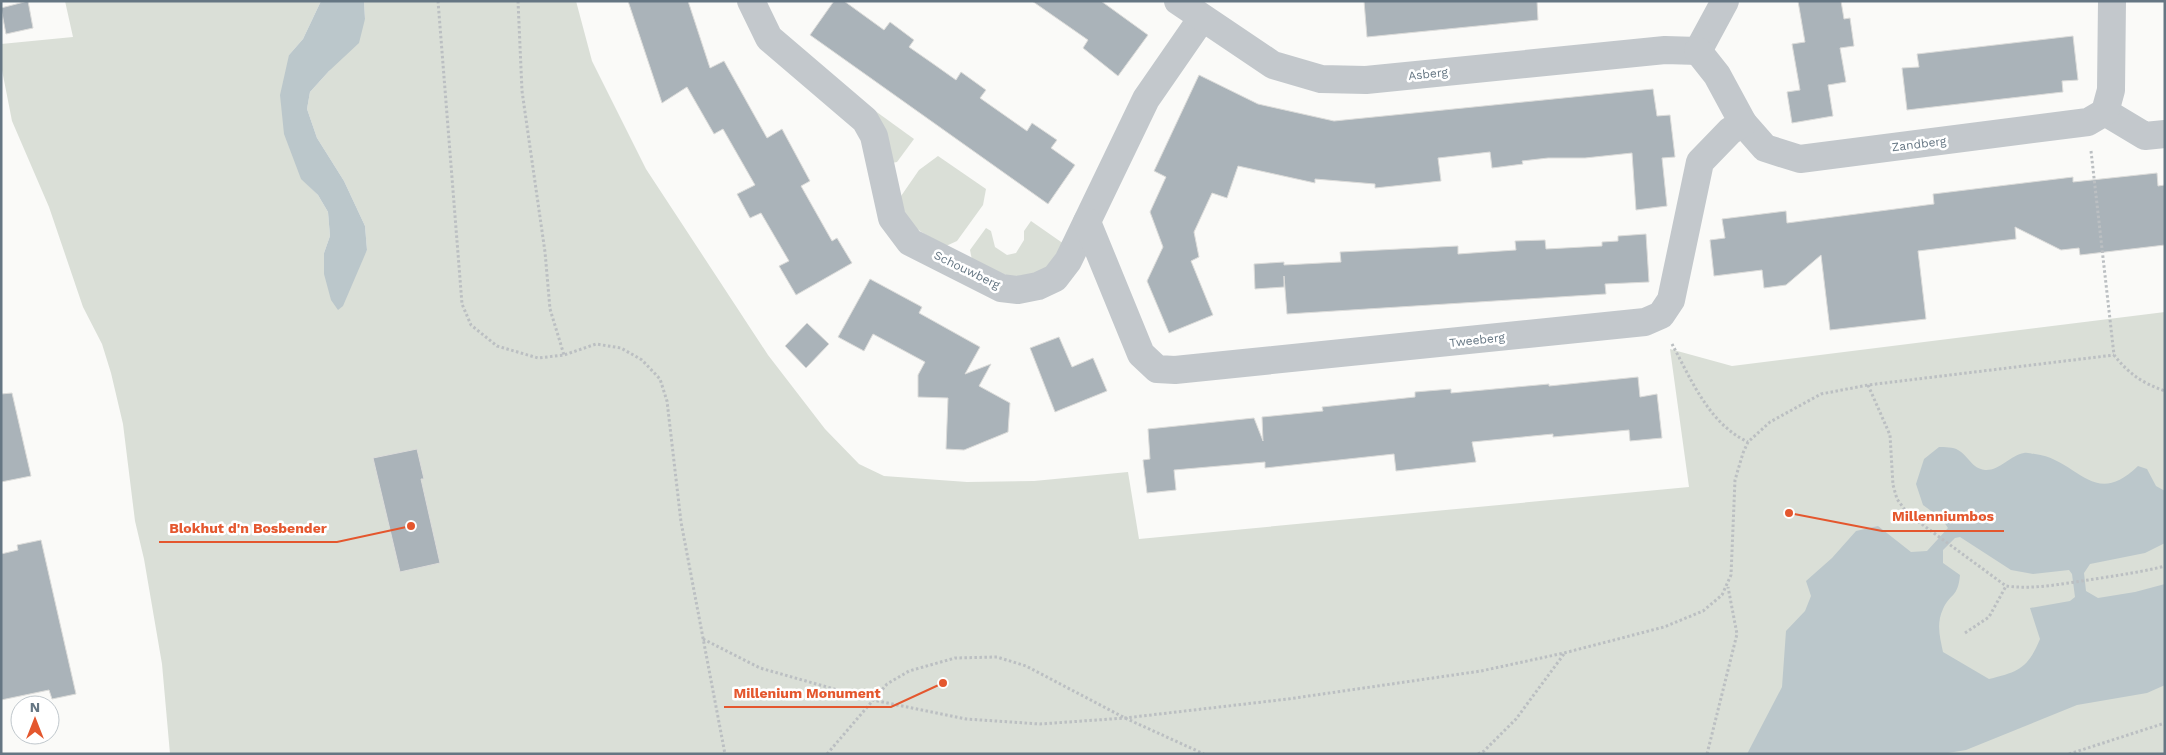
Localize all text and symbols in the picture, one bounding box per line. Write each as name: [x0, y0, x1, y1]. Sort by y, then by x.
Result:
street label: Asberg: [1408, 65, 1449, 83]
street label: Zandberg: [1891, 134, 1948, 154]
street label: Schouwberg: [932, 248, 1003, 292]
street label: Tweeberg: [1449, 330, 1506, 350]
callout: Millenniumbos: [1882, 502, 2004, 531]
text: Millenniumbos: [1892, 508, 1995, 524]
callout: Blokhut d'n Bosbender: [159, 513, 337, 542]
text: Blokhut d'n Bosbender: [169, 520, 327, 536]
callout: Millenium Monument: [724, 678, 891, 707]
text: Millenium Monument: [733, 685, 881, 701]
north arrow: [10, 695, 60, 745]
text: N: [30, 699, 40, 715]

